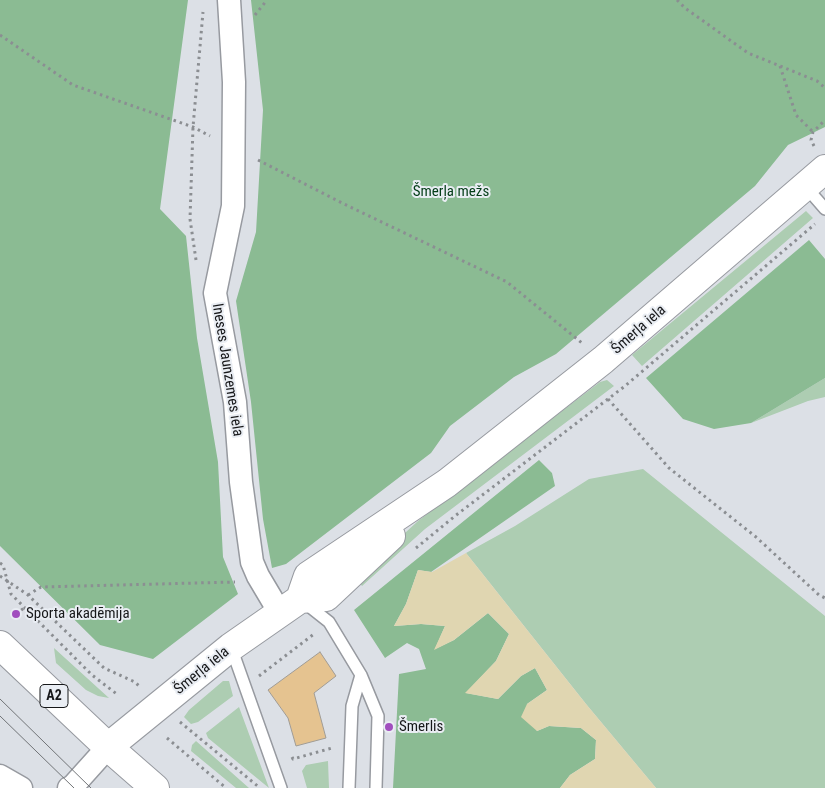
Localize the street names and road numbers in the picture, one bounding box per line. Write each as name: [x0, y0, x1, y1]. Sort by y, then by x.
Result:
street label: Ineses Jaunzemes iela: [208, 302, 246, 438]
street label: Šmerļa iela: [608, 302, 670, 358]
street label: Šmerļa iela: [171, 643, 233, 699]
road number: A2: [40, 684, 68, 708]

